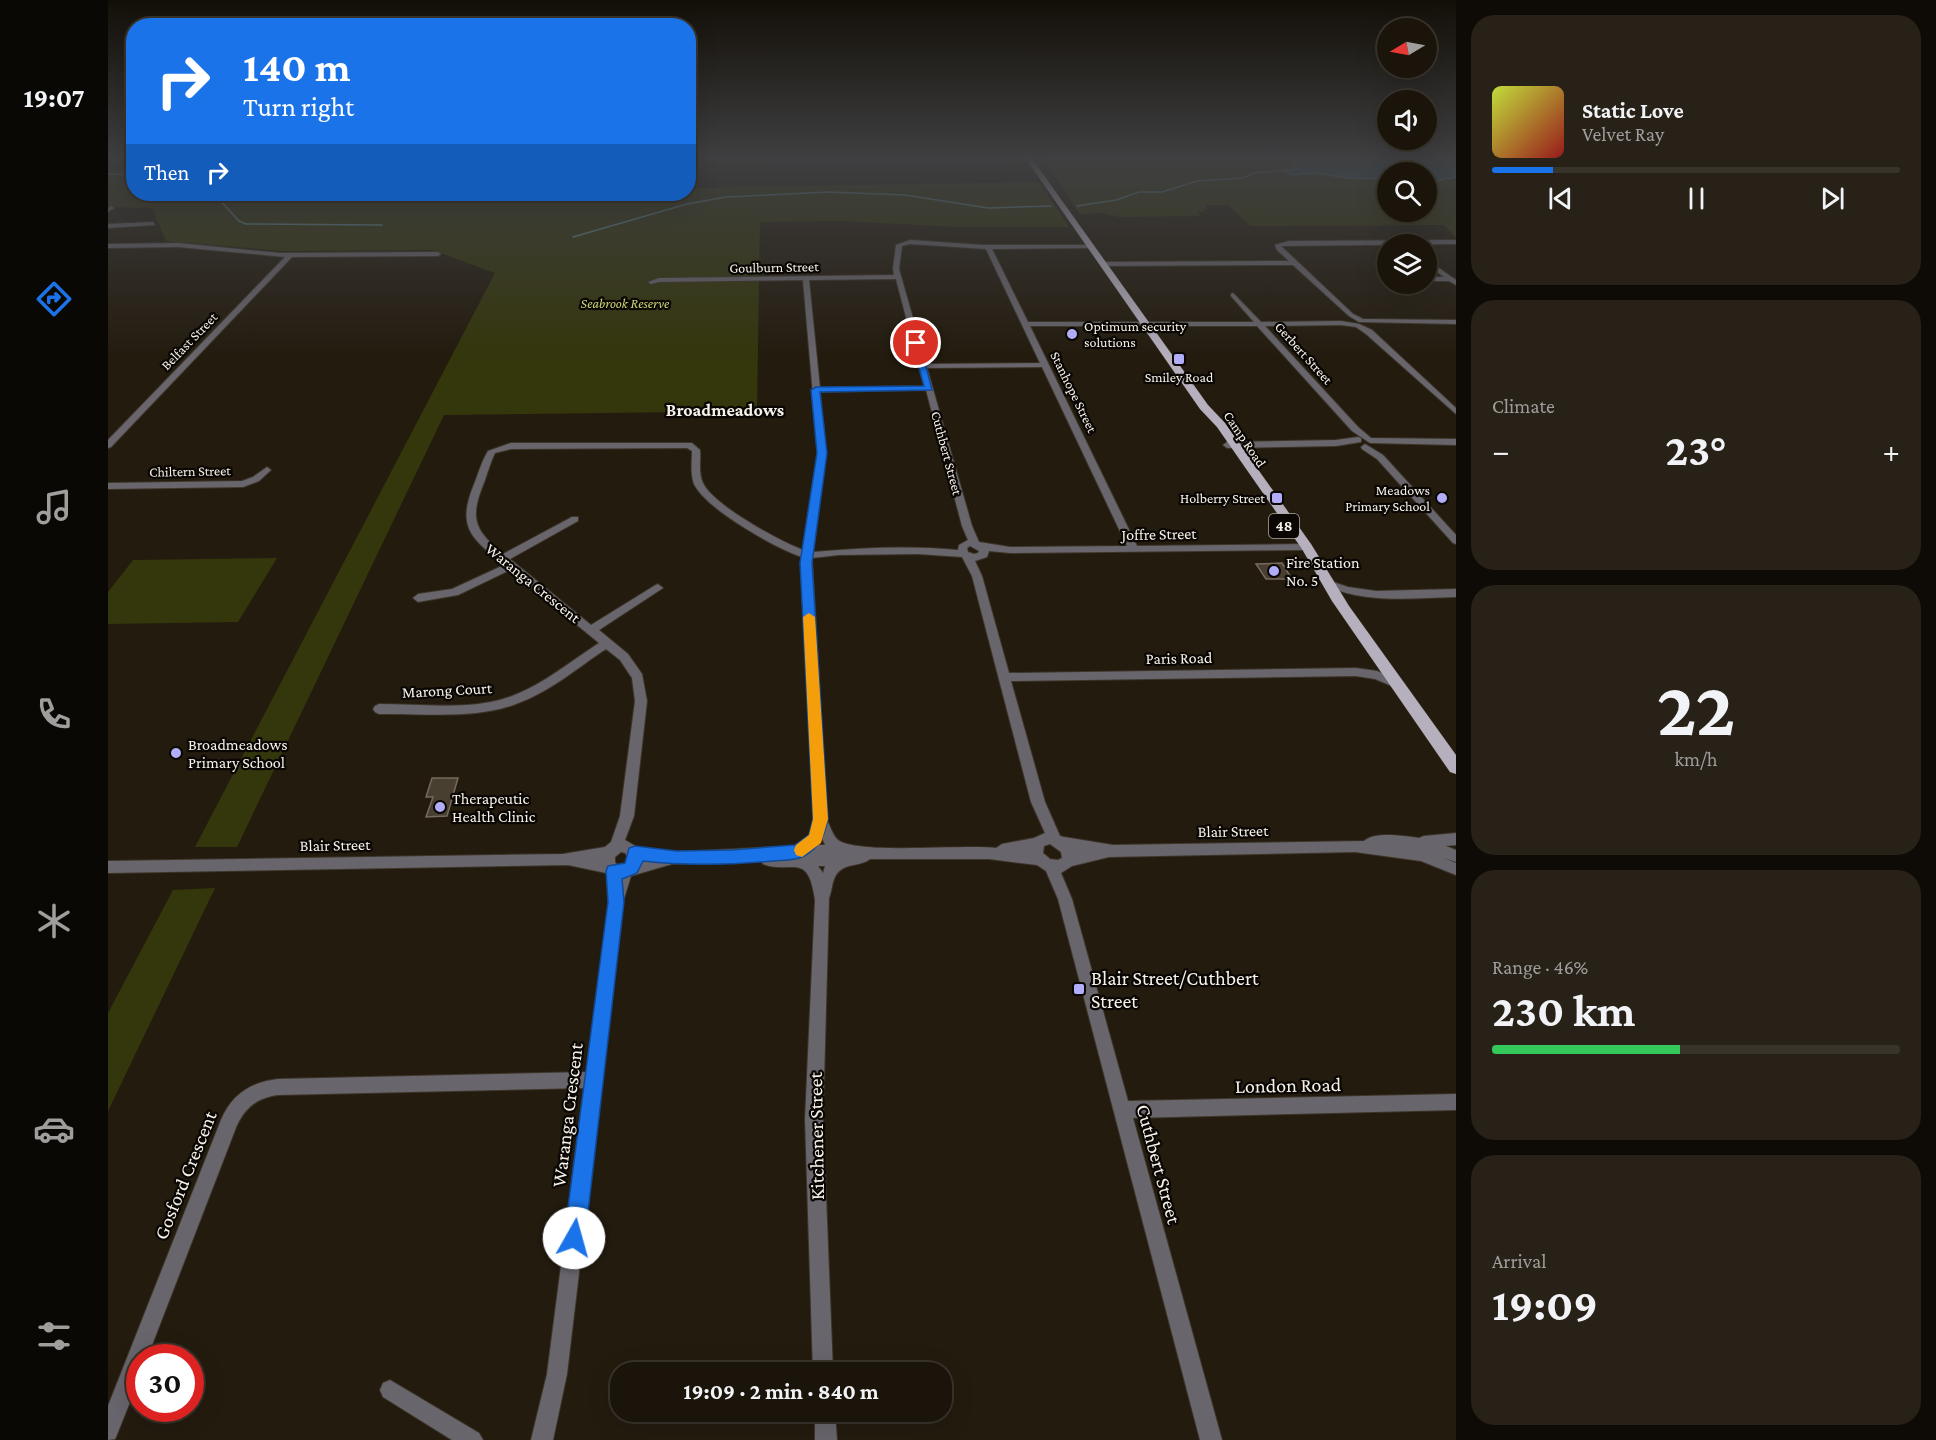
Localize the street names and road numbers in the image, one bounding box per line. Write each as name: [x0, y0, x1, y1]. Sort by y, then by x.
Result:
street label: Goulburn Street: [729, 258, 819, 276]
street label: Belfast Street: [158, 309, 221, 373]
street label: Gerbert Street: [1272, 319, 1336, 388]
street label: Stanhope Street: [1047, 349, 1101, 436]
street label: Camp Road: [1220, 408, 1270, 471]
street label: Cuthbert Street: [928, 409, 966, 497]
street label: Chiltern Street: [149, 462, 231, 480]
road number: 48: [1269, 514, 1299, 538]
street label: Joffre Street: [1119, 525, 1197, 544]
street label: Waranga Crescent: [482, 540, 584, 627]
street label: Paris Road: [1145, 649, 1213, 667]
street label: Marong Court: [402, 679, 493, 702]
street label: Blair Street: [1197, 822, 1269, 840]
street label: Blair Street: [299, 836, 371, 854]
street label: Waranga Crescent: [547, 1041, 588, 1189]
street label: Kitchener Street: [804, 1071, 828, 1200]
street label: London Road: [1235, 1073, 1342, 1097]
street label: Cuthbert Street: [1132, 1102, 1186, 1227]
street label: Gosford Crescent: [149, 1107, 221, 1242]

